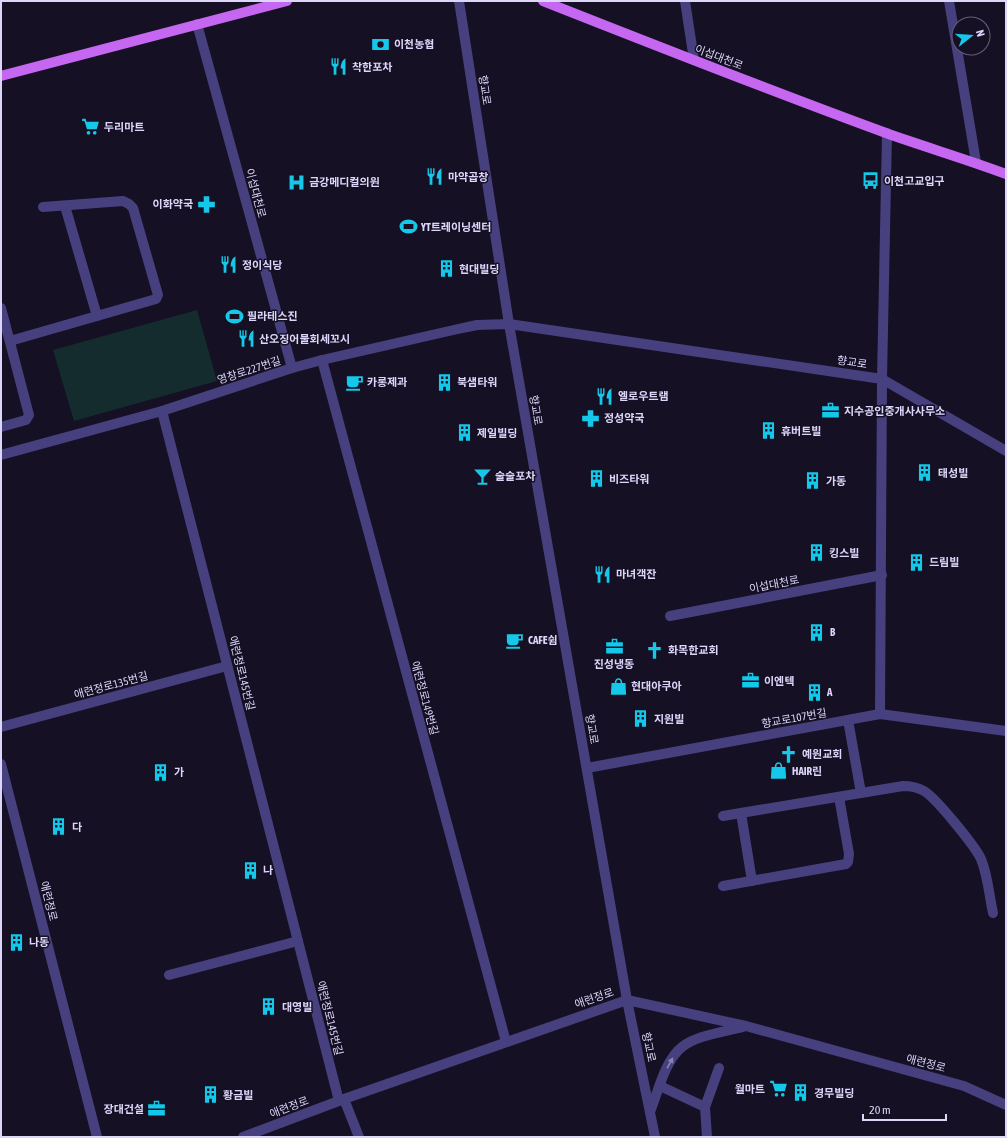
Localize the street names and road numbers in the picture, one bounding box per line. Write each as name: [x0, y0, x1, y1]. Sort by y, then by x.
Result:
street label: 이섭대천로: [693, 42, 745, 72]
street label: 향교로: [477, 74, 493, 106]
street label: 이섭대천로: [244, 167, 268, 219]
street label: 영창로227번길: [216, 354, 282, 386]
street label: 향교로: [836, 354, 868, 370]
street label: 향교로: [527, 394, 545, 426]
street label: 이섭대천로: [748, 573, 800, 595]
street label: 애련정로145번길: [227, 635, 257, 711]
street label: 애련정로149번길: [409, 660, 441, 736]
street label: 애련정로135번길: [73, 669, 149, 701]
street label: 향교로107번길: [760, 706, 828, 730]
street label: 향교로: [583, 713, 601, 745]
street label: 애련정로: [38, 880, 60, 922]
street label: 애련정로145번길: [315, 980, 345, 1056]
street label: 애련정로: [573, 986, 615, 1010]
street label: 향교로: [640, 1031, 658, 1063]
street label: 애련정로: [905, 1052, 947, 1074]
street label: 애련정로: [268, 1094, 310, 1120]

